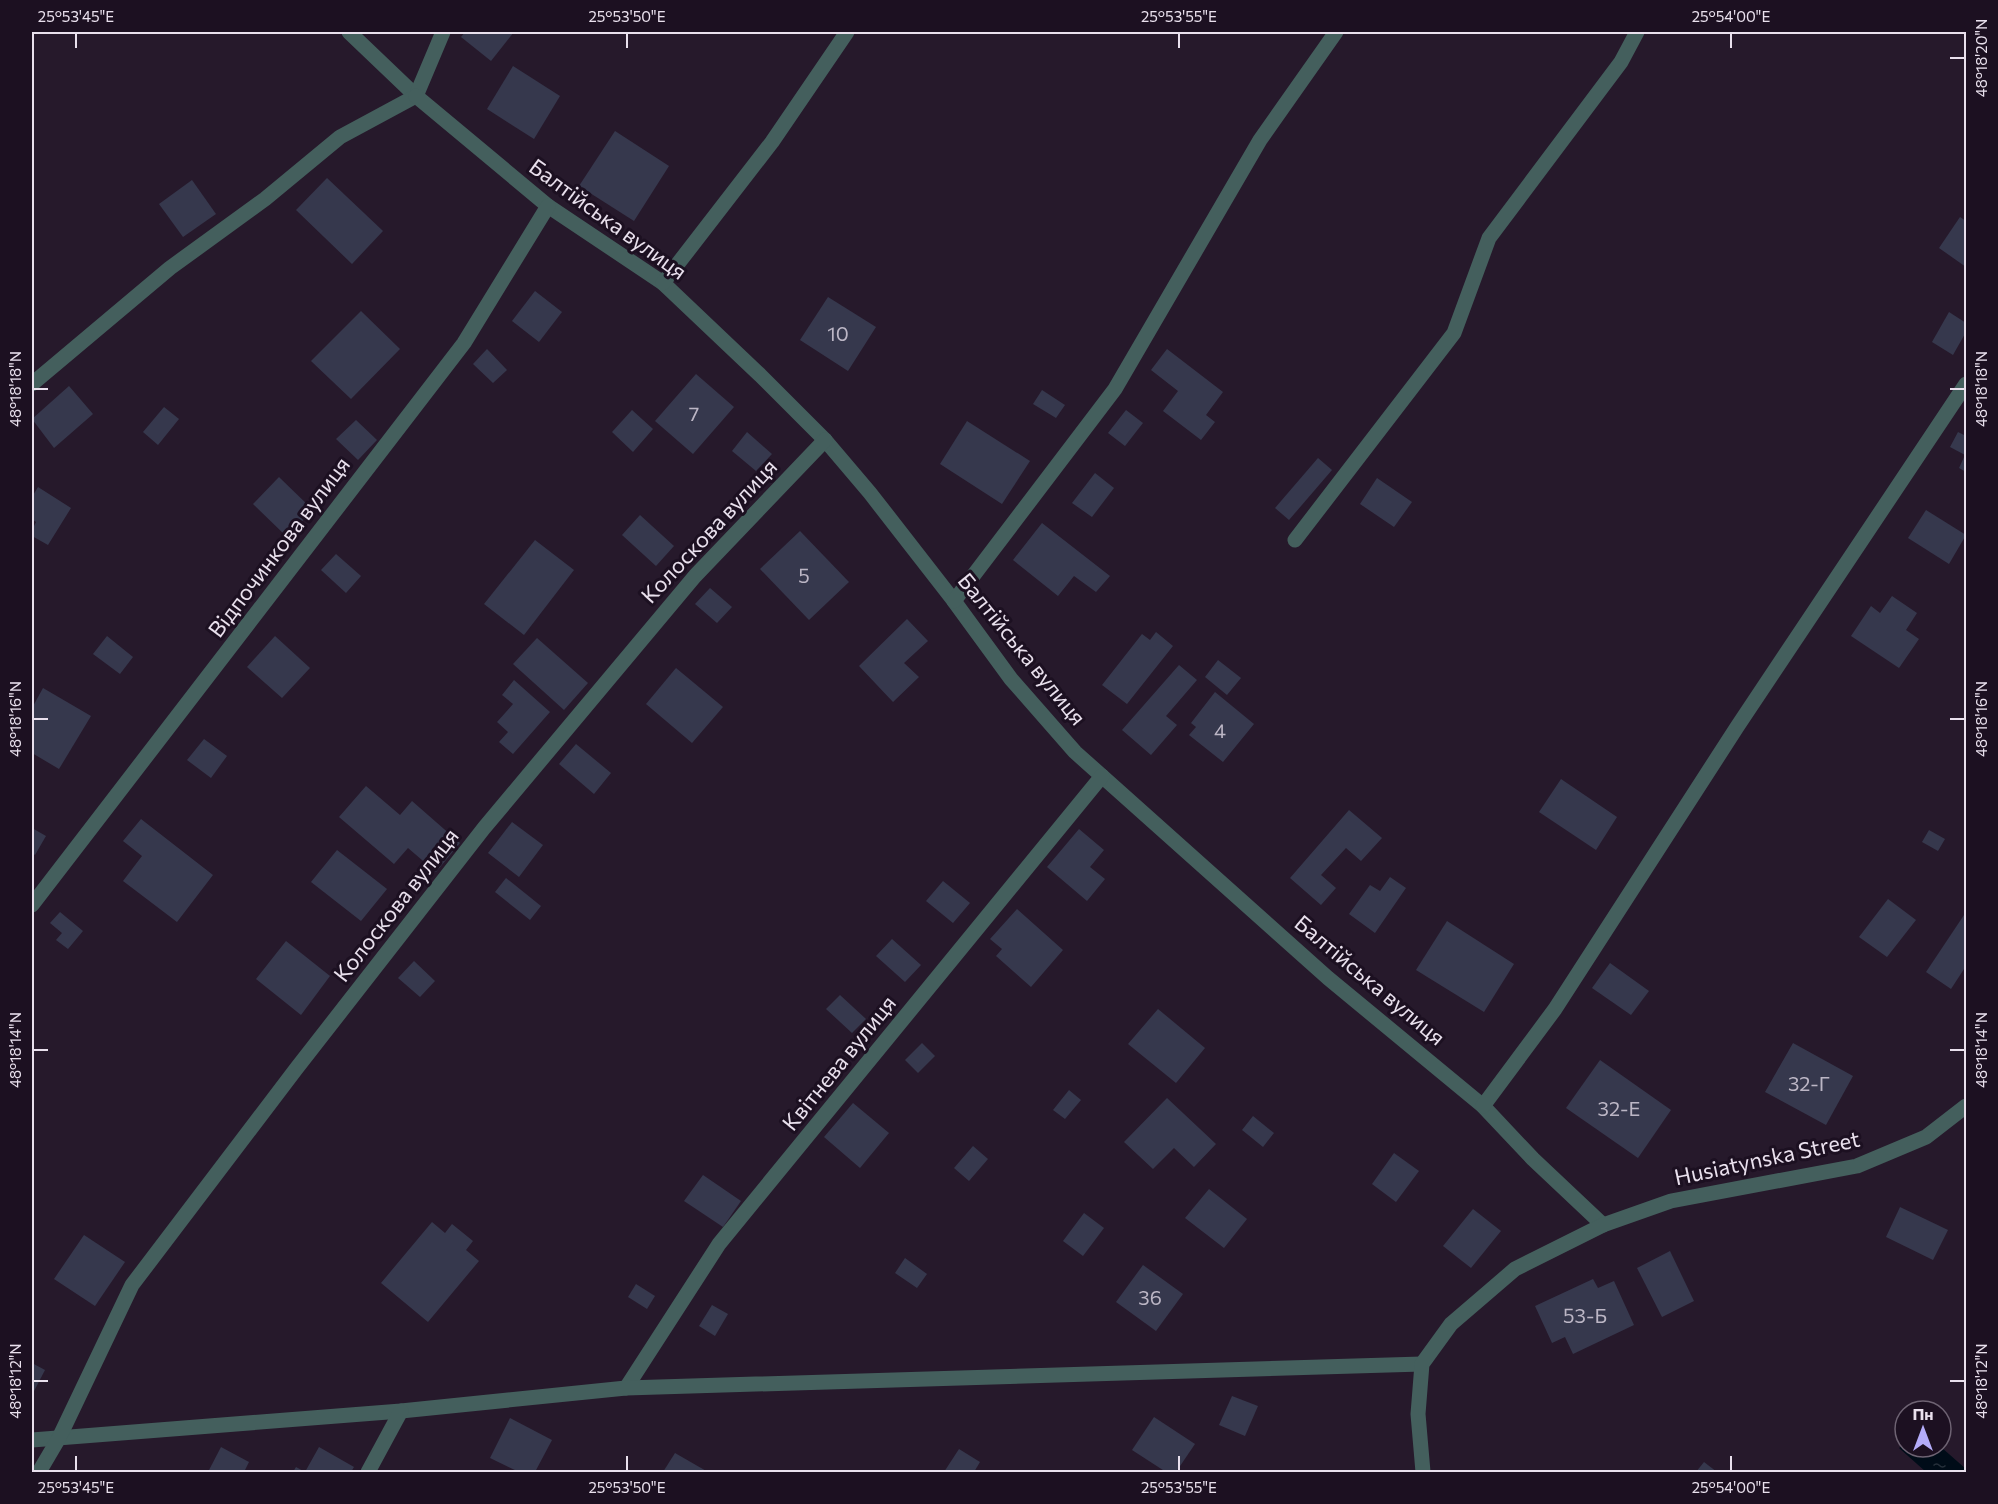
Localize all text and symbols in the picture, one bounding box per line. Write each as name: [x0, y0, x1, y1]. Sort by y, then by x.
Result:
text: 25°53'45"E: [38, 7, 114, 25]
text: 25°53'50"E: [588, 7, 666, 25]
text: 25°53'55"E: [1141, 7, 1217, 25]
text: 25°54'00"E: [1692, 7, 1770, 25]
text: 48°18'20"N: [1972, 19, 1990, 97]
street label: Балтійська вулиця: [524, 152, 692, 285]
house number: 10: [827, 321, 849, 345]
text: 48°18'18"N: [6, 351, 24, 427]
text: 48°18'18"N: [1972, 351, 1990, 427]
house number: 7: [689, 401, 699, 425]
street label: Відпочинкова вулиця: [202, 451, 355, 642]
street label: Колоскова вулиця: [635, 453, 782, 608]
house number: 5: [798, 563, 810, 587]
street label: Балтійська вулиця: [953, 567, 1092, 730]
text: 48°18'16"N: [6, 681, 24, 757]
text: 48°18'16"N: [1972, 681, 1990, 757]
house number: 4: [1214, 718, 1226, 742]
street label: Колоскова вулиця: [327, 823, 464, 987]
street label: Балтійська вулиця: [1290, 909, 1451, 1050]
street label: Квітнева вулиця: [776, 990, 901, 1136]
text: 48°18'14"N: [6, 1012, 24, 1088]
text: 48°18'14"N: [1972, 1012, 1990, 1088]
house number: 32-Г: [1788, 1071, 1830, 1095]
house number: 32-Е: [1598, 1096, 1640, 1120]
street label: Husiatynska Street: [1672, 1125, 1862, 1190]
house number: 36: [1138, 1285, 1162, 1309]
house number: 53-Б: [1563, 1303, 1607, 1327]
text: 48°18'12"N: [6, 1343, 24, 1419]
text: 48°18'12"N: [1972, 1343, 1990, 1419]
north arrow: [1893, 1399, 1953, 1459]
text: Пн: [1912, 1404, 1934, 1423]
text: 25°53'45"E: [38, 1478, 114, 1496]
text: 25°53'50"E: [588, 1478, 666, 1496]
text: 25°53'55"E: [1141, 1478, 1217, 1496]
text: 25°54'00"E: [1692, 1478, 1770, 1496]

